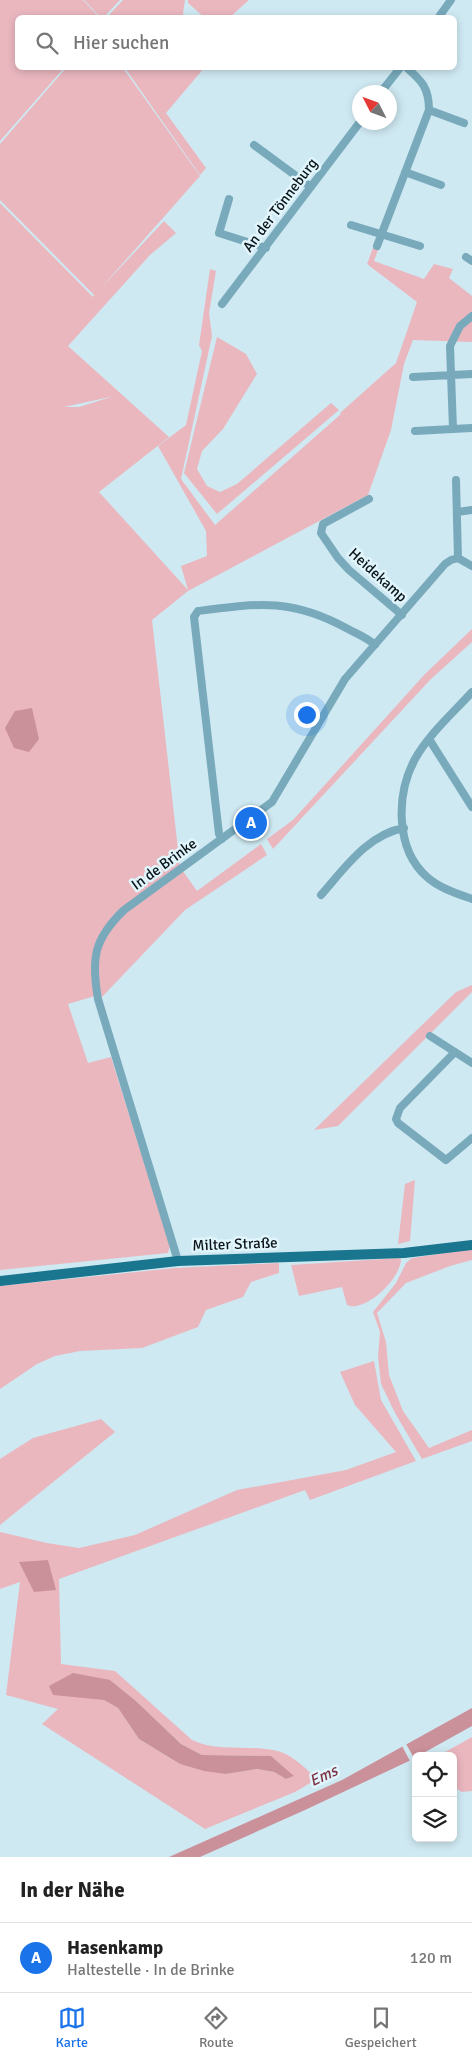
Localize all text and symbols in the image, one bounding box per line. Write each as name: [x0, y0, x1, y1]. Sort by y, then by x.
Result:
search box: [15, 15, 457, 70]
icon: search: [33, 29, 61, 57]
text: Hier suchen: [73, 31, 169, 55]
north arrow: [352, 85, 397, 130]
street label: An der Tönneburg: [239, 155, 321, 255]
street label: Heidekamp: [345, 544, 411, 606]
your location: [294, 702, 320, 728]
pin: A: [235, 804, 267, 842]
street label: In de Brinke: [128, 834, 200, 894]
street label: Milter Straße: [192, 1234, 278, 1254]
map controls: [412, 1752, 457, 1842]
button: locate: [412, 1752, 457, 1797]
water label: Ems: [306, 1760, 343, 1791]
button: layers: [412, 1797, 457, 1842]
text: In der Nähe: [20, 1877, 125, 1903]
text: Hasenkamp: [67, 1936, 163, 1960]
text: A: [31, 1948, 41, 1968]
text: 120 m: [410, 1948, 452, 1968]
text: Haltestelle · In de Brinke: [67, 1960, 235, 1980]
tab: Karte: [55, 2004, 88, 2051]
tab: Route: [199, 2004, 234, 2051]
tab: Gespeichert: [345, 2004, 417, 2051]

